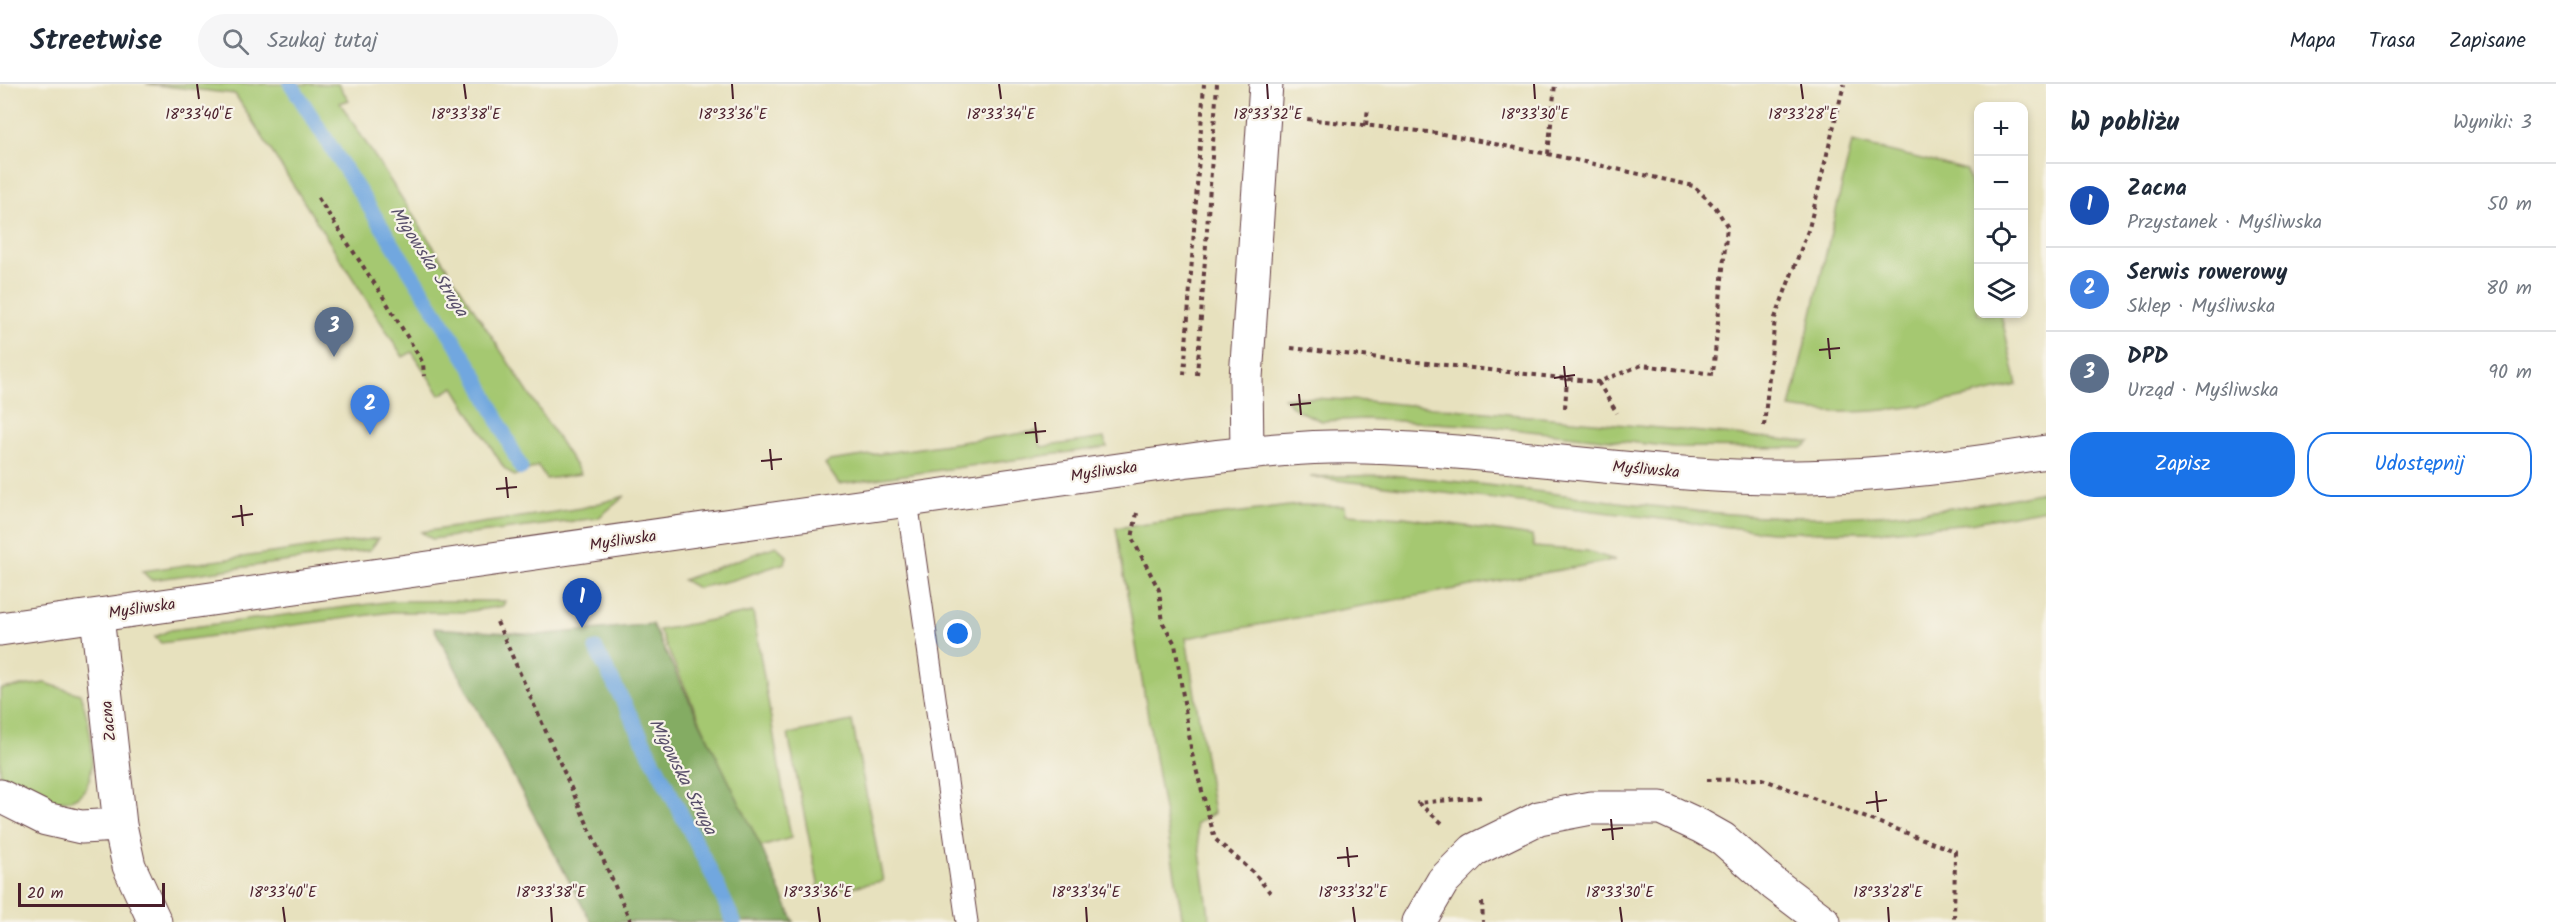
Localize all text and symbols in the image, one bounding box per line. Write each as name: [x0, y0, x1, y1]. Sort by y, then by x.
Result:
search box: [198, 14, 618, 68]
text: Streetwise: [30, 19, 162, 64]
text: Szukaj tutaj: [267, 24, 378, 59]
icon: search: [219, 25, 252, 58]
text: Mapa: [2290, 25, 2336, 58]
text: Trasa: [2369, 25, 2416, 58]
text: Zapisane: [2449, 25, 2526, 58]
map controls: [1974, 102, 2028, 318]
button: +: [1974, 102, 2028, 156]
text: W pobliżu: [2070, 102, 2179, 144]
text: 18°33'40"E: [165, 103, 234, 127]
text: 18°33'38"E: [431, 103, 502, 127]
text: 18°33'36"E: [699, 103, 769, 127]
text: 18°33'34"E: [967, 103, 1037, 127]
text: 18°33'32"E: [1233, 103, 1304, 127]
text: 18°33'30"E: [1501, 103, 1570, 127]
text: 18°33'28"E: [1768, 103, 1839, 127]
text: Wyniki: 3: [2453, 107, 2532, 139]
button: −: [1974, 156, 2028, 210]
text: Zacna: [2127, 172, 2187, 207]
text: 1: [2086, 189, 2093, 221]
text: 50 m: [2487, 189, 2532, 221]
water label: Migowska Struga: [381, 201, 476, 325]
text: Przystanek · Myśliwska: [2127, 207, 2322, 239]
button: locate: [1974, 210, 2028, 264]
text: Serwis rowerowy: [2127, 256, 2287, 291]
button: layers: [1974, 264, 2028, 318]
text: 2: [2084, 273, 2095, 305]
text: 80 m: [2486, 273, 2532, 305]
text: Sklep · Myśliwska: [2127, 291, 2275, 323]
pin: 3: [314, 308, 354, 357]
text: DPD: [2127, 340, 2168, 375]
text: 3: [2084, 357, 2095, 389]
text: 90 m: [2488, 357, 2532, 389]
text: Urząd · Myśliwska: [2127, 375, 2279, 407]
pin: 2: [350, 386, 389, 435]
button: Zapisz: [2070, 432, 2295, 497]
button: Udostępnij: [2307, 432, 2532, 497]
street label: Myśliwska: [1069, 455, 1139, 489]
street label: Myśliwska: [1611, 455, 1681, 485]
street label: Myśliwska: [588, 524, 658, 558]
pin: 1: [562, 578, 602, 628]
street label: Myśliwska: [107, 592, 177, 626]
your location: [943, 619, 972, 648]
street label: Zacna: [94, 700, 124, 742]
water label: Migowska Struga: [640, 714, 724, 842]
scale bar: [18, 880, 165, 908]
text: 20 m: [27, 881, 63, 906]
text: 18°33'40"E: [249, 881, 318, 905]
text: 18°33'38"E: [516, 881, 587, 905]
text: 18°33'36"E: [784, 881, 854, 905]
text: 18°33'34"E: [1052, 881, 1122, 905]
text: 18°33'32"E: [1318, 881, 1389, 905]
text: 18°33'30"E: [1586, 881, 1655, 905]
text: 18°33'28"E: [1853, 881, 1924, 905]

